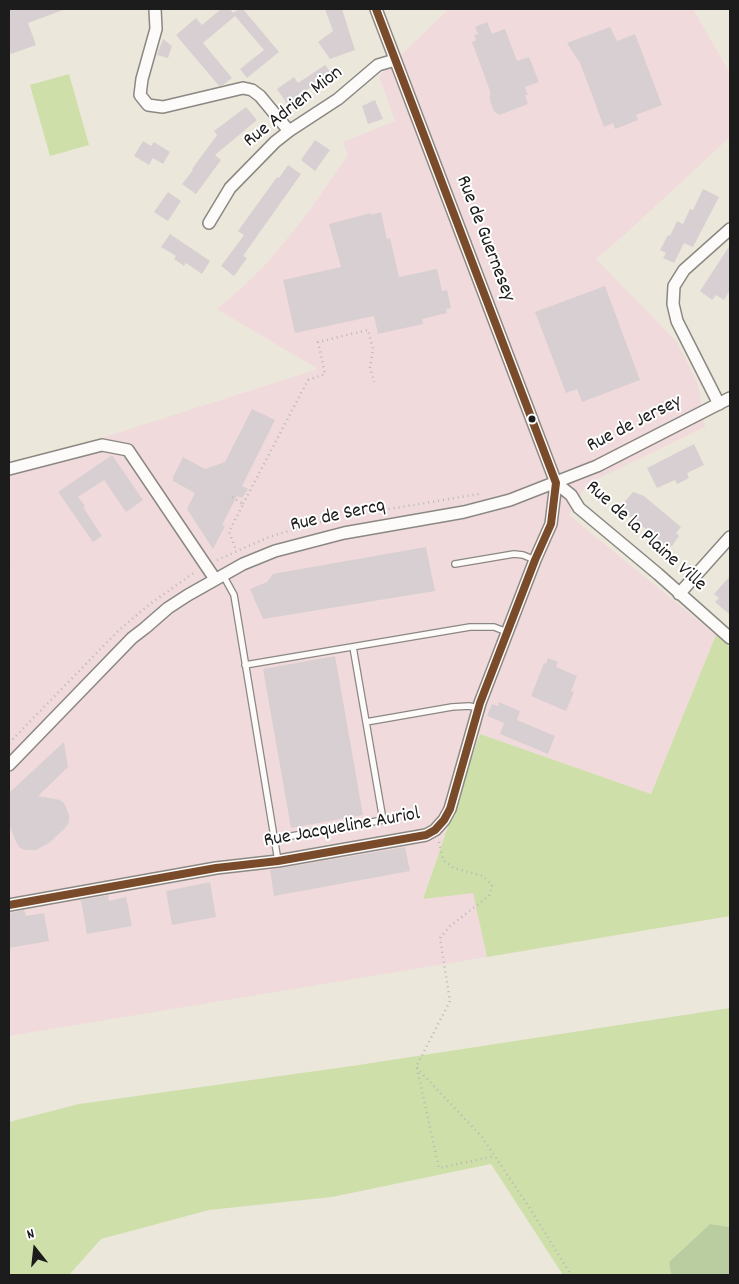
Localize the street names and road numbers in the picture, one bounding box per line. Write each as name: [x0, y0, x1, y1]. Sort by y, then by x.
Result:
street label: Rue Adrien Mion: [240, 62, 348, 154]
street label: Rue de Guernesey: [449, 173, 519, 305]
street label: Rue de Jersey: [584, 391, 686, 459]
street label: Rue de la Plaine Ville: [580, 476, 710, 598]
street label: Rue de Sercq: [288, 495, 388, 539]
street label: Rue Jacqueline Auriol: [262, 803, 422, 855]

